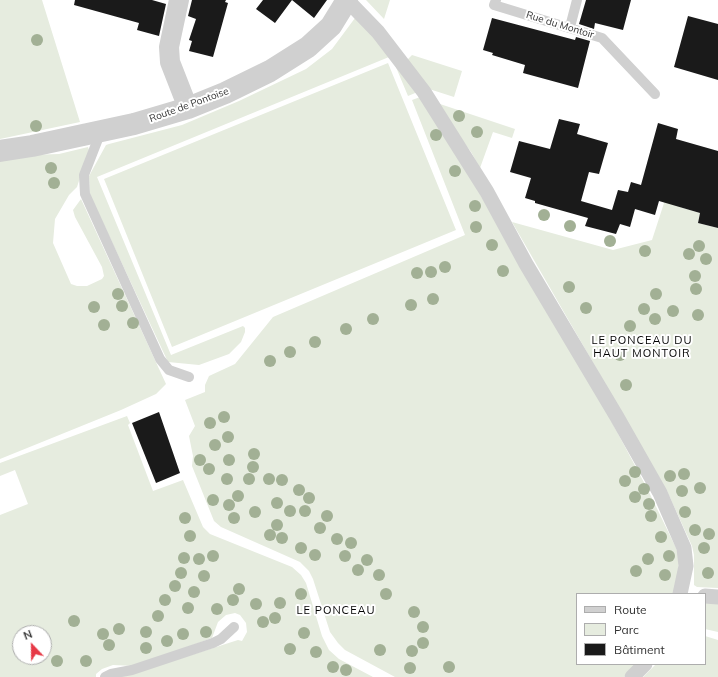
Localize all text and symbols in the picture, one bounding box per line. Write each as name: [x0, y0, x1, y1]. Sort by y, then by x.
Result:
street label: Rue du Montoir: [525, 9, 595, 41]
street label: Route de Pontoise: [148, 85, 230, 125]
district label: LE PONCEAU DU HAUT MONTOIR: [591, 334, 693, 360]
legend: [576, 593, 706, 665]
text: Route: [614, 602, 647, 617]
district label: LE PONCEAU: [296, 604, 376, 618]
text: Parc: [614, 622, 639, 637]
north arrow: [12, 625, 52, 665]
text: N: [21, 627, 34, 643]
text: Bâtiment: [614, 642, 665, 657]

